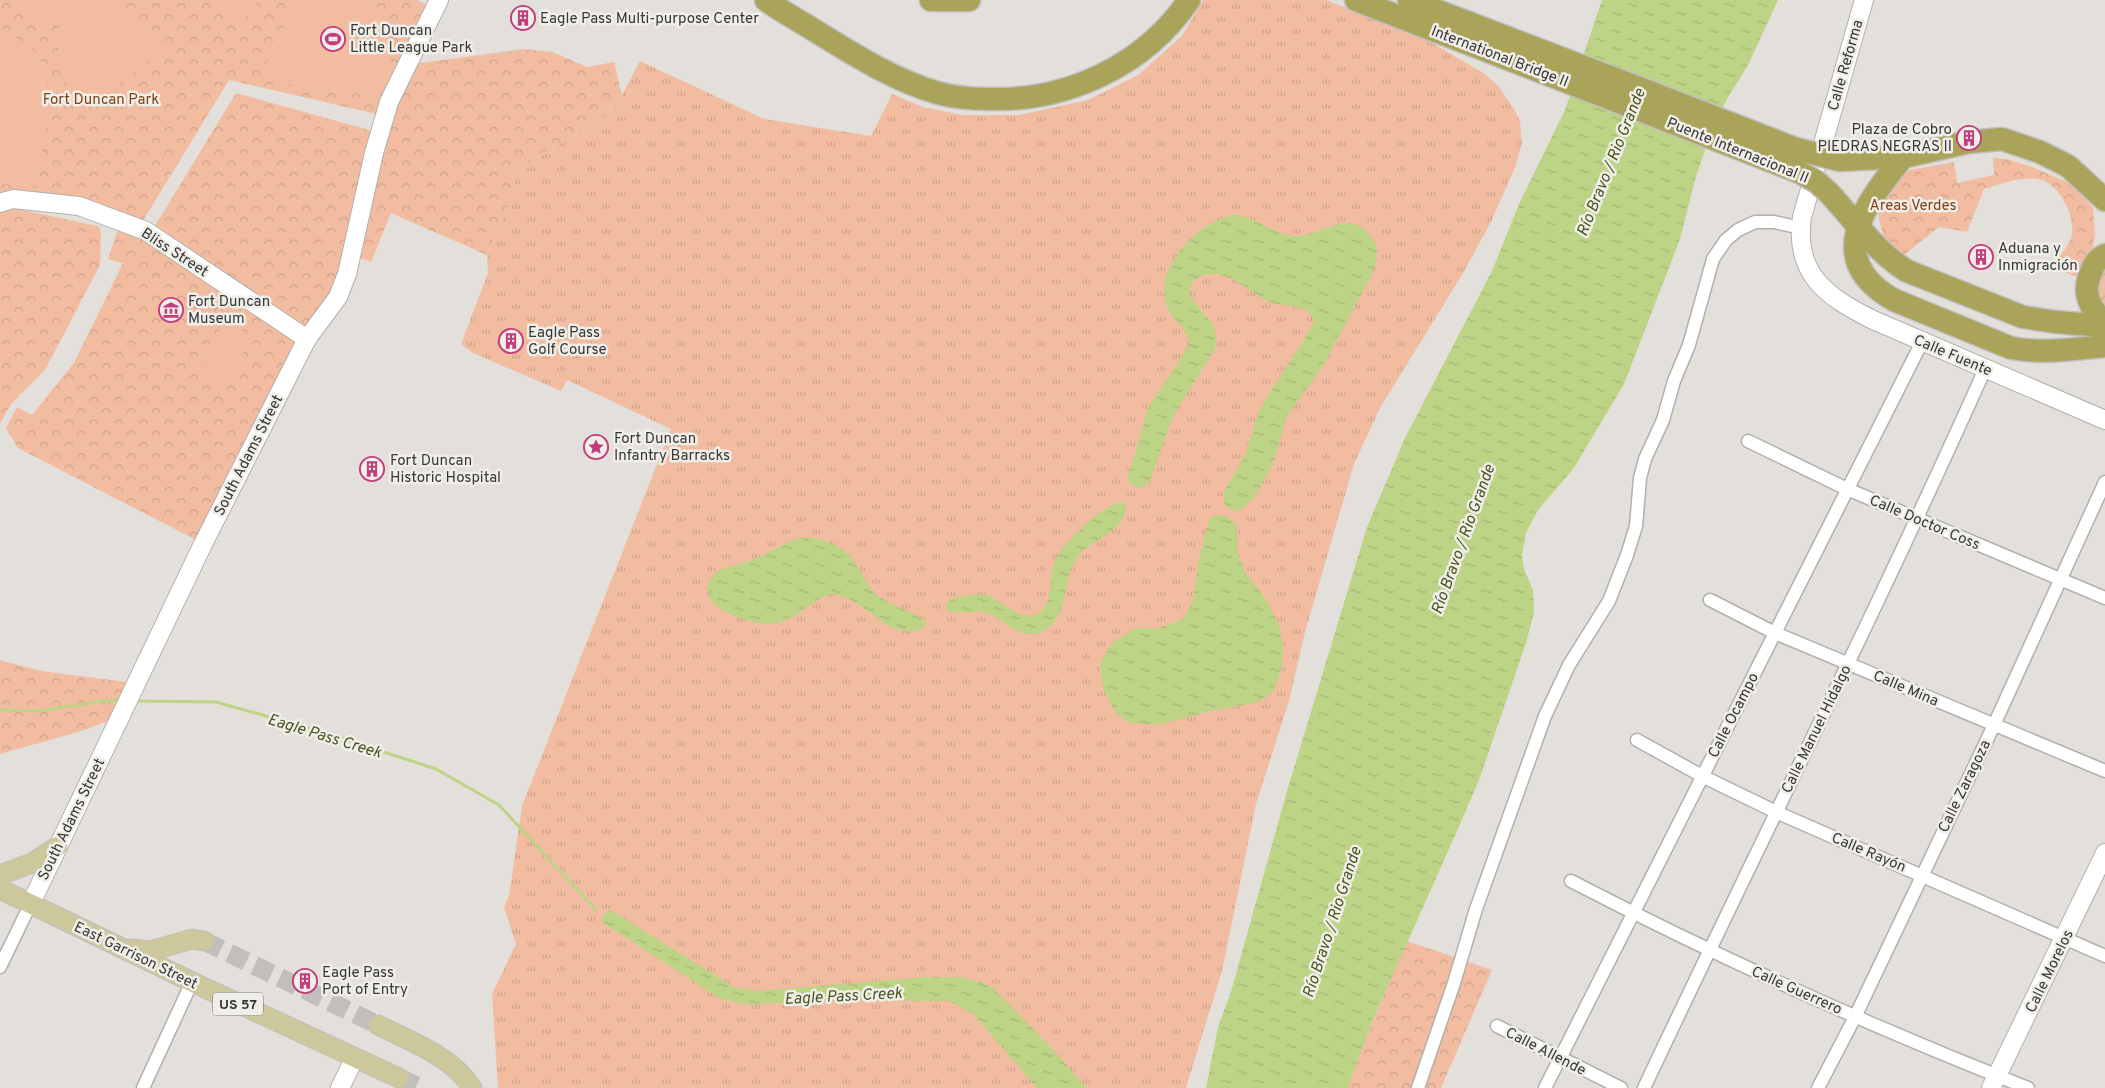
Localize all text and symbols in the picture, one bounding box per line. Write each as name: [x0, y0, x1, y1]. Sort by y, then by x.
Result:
building icon: Eagle Pass Multi-purpose Center: [510, 5, 536, 31]
place label: Eagle Pass Multi-purpose Center: [540, 10, 759, 29]
street label: Calle Reforma: [1824, 18, 1868, 113]
place label: Fort Duncan Little League Park: [350, 22, 472, 58]
street label: International Bridge II: [1428, 22, 1571, 92]
sports icon: Fort Duncan Little League Park: [320, 26, 346, 52]
water label: Río Bravo / Rio Grande: [1573, 85, 1651, 240]
park label: Fort Duncan Park: [43, 91, 159, 110]
street label: Puente Internacional II: [1664, 114, 1811, 189]
place label: Plaza de Cobro PIEDRAS NEGRAS II: [1817, 121, 1952, 157]
building icon: Plaza de Cobro PIEDRAS NEGRAS II: [1956, 125, 1982, 151]
park label: Areas Verdes: [1870, 197, 1956, 216]
street label: Bliss Street: [137, 224, 211, 282]
place label: Aduana y Inmigración: [1998, 240, 2078, 276]
building icon: Aduana y Inmigración: [1968, 244, 1994, 270]
place label: Fort Duncan Museum: [188, 293, 270, 329]
museum icon: Fort Duncan Museum: [158, 297, 184, 323]
place label: Eagle Pass Golf Course: [528, 324, 606, 360]
building icon: Eagle Pass Golf Course: [498, 328, 524, 354]
street label: Calle Fuente: [1910, 331, 1994, 381]
street label: South Adams Street: [211, 392, 288, 519]
place label: Fort Duncan Infantry Barracks: [614, 430, 730, 466]
place icon: Fort Duncan Infantry Barracks: [583, 434, 609, 460]
place label: Fort Duncan Historic Hospital: [390, 452, 501, 488]
building icon: Fort Duncan Historic Hospital: [359, 456, 385, 482]
water label: Río Bravo / Rio Grande: [1428, 461, 1501, 617]
street label: Calle Doctor Coss: [1866, 492, 1983, 555]
street label: Calle Manuel Hidalgo: [1778, 662, 1857, 797]
street label: Calle Mina: [1870, 667, 1941, 712]
street label: Calle Ocampo: [1705, 670, 1764, 762]
water label: Eagle Pass Creek: [265, 710, 385, 764]
street label: Calle Zaragoza: [1935, 737, 1996, 836]
street label: South Adams Street: [35, 756, 110, 884]
street label: Calle Rayón: [1828, 829, 1909, 878]
water label: Río Bravo / Rio Grande: [1299, 844, 1367, 1001]
street label: East Garrison Street: [70, 918, 200, 994]
street label: Calle Morelos: [2022, 927, 2079, 1016]
street label: Calle Guerrero: [1748, 963, 1845, 1020]
place label: Eagle Pass Port of Entry: [322, 964, 408, 1000]
building icon: Eagle Pass Port of Entry: [292, 968, 318, 994]
water label: Eagle Pass Creek: [784, 984, 903, 1010]
road number: US 57: [213, 992, 263, 1016]
street label: Calle Allende: [1502, 1024, 1589, 1081]

